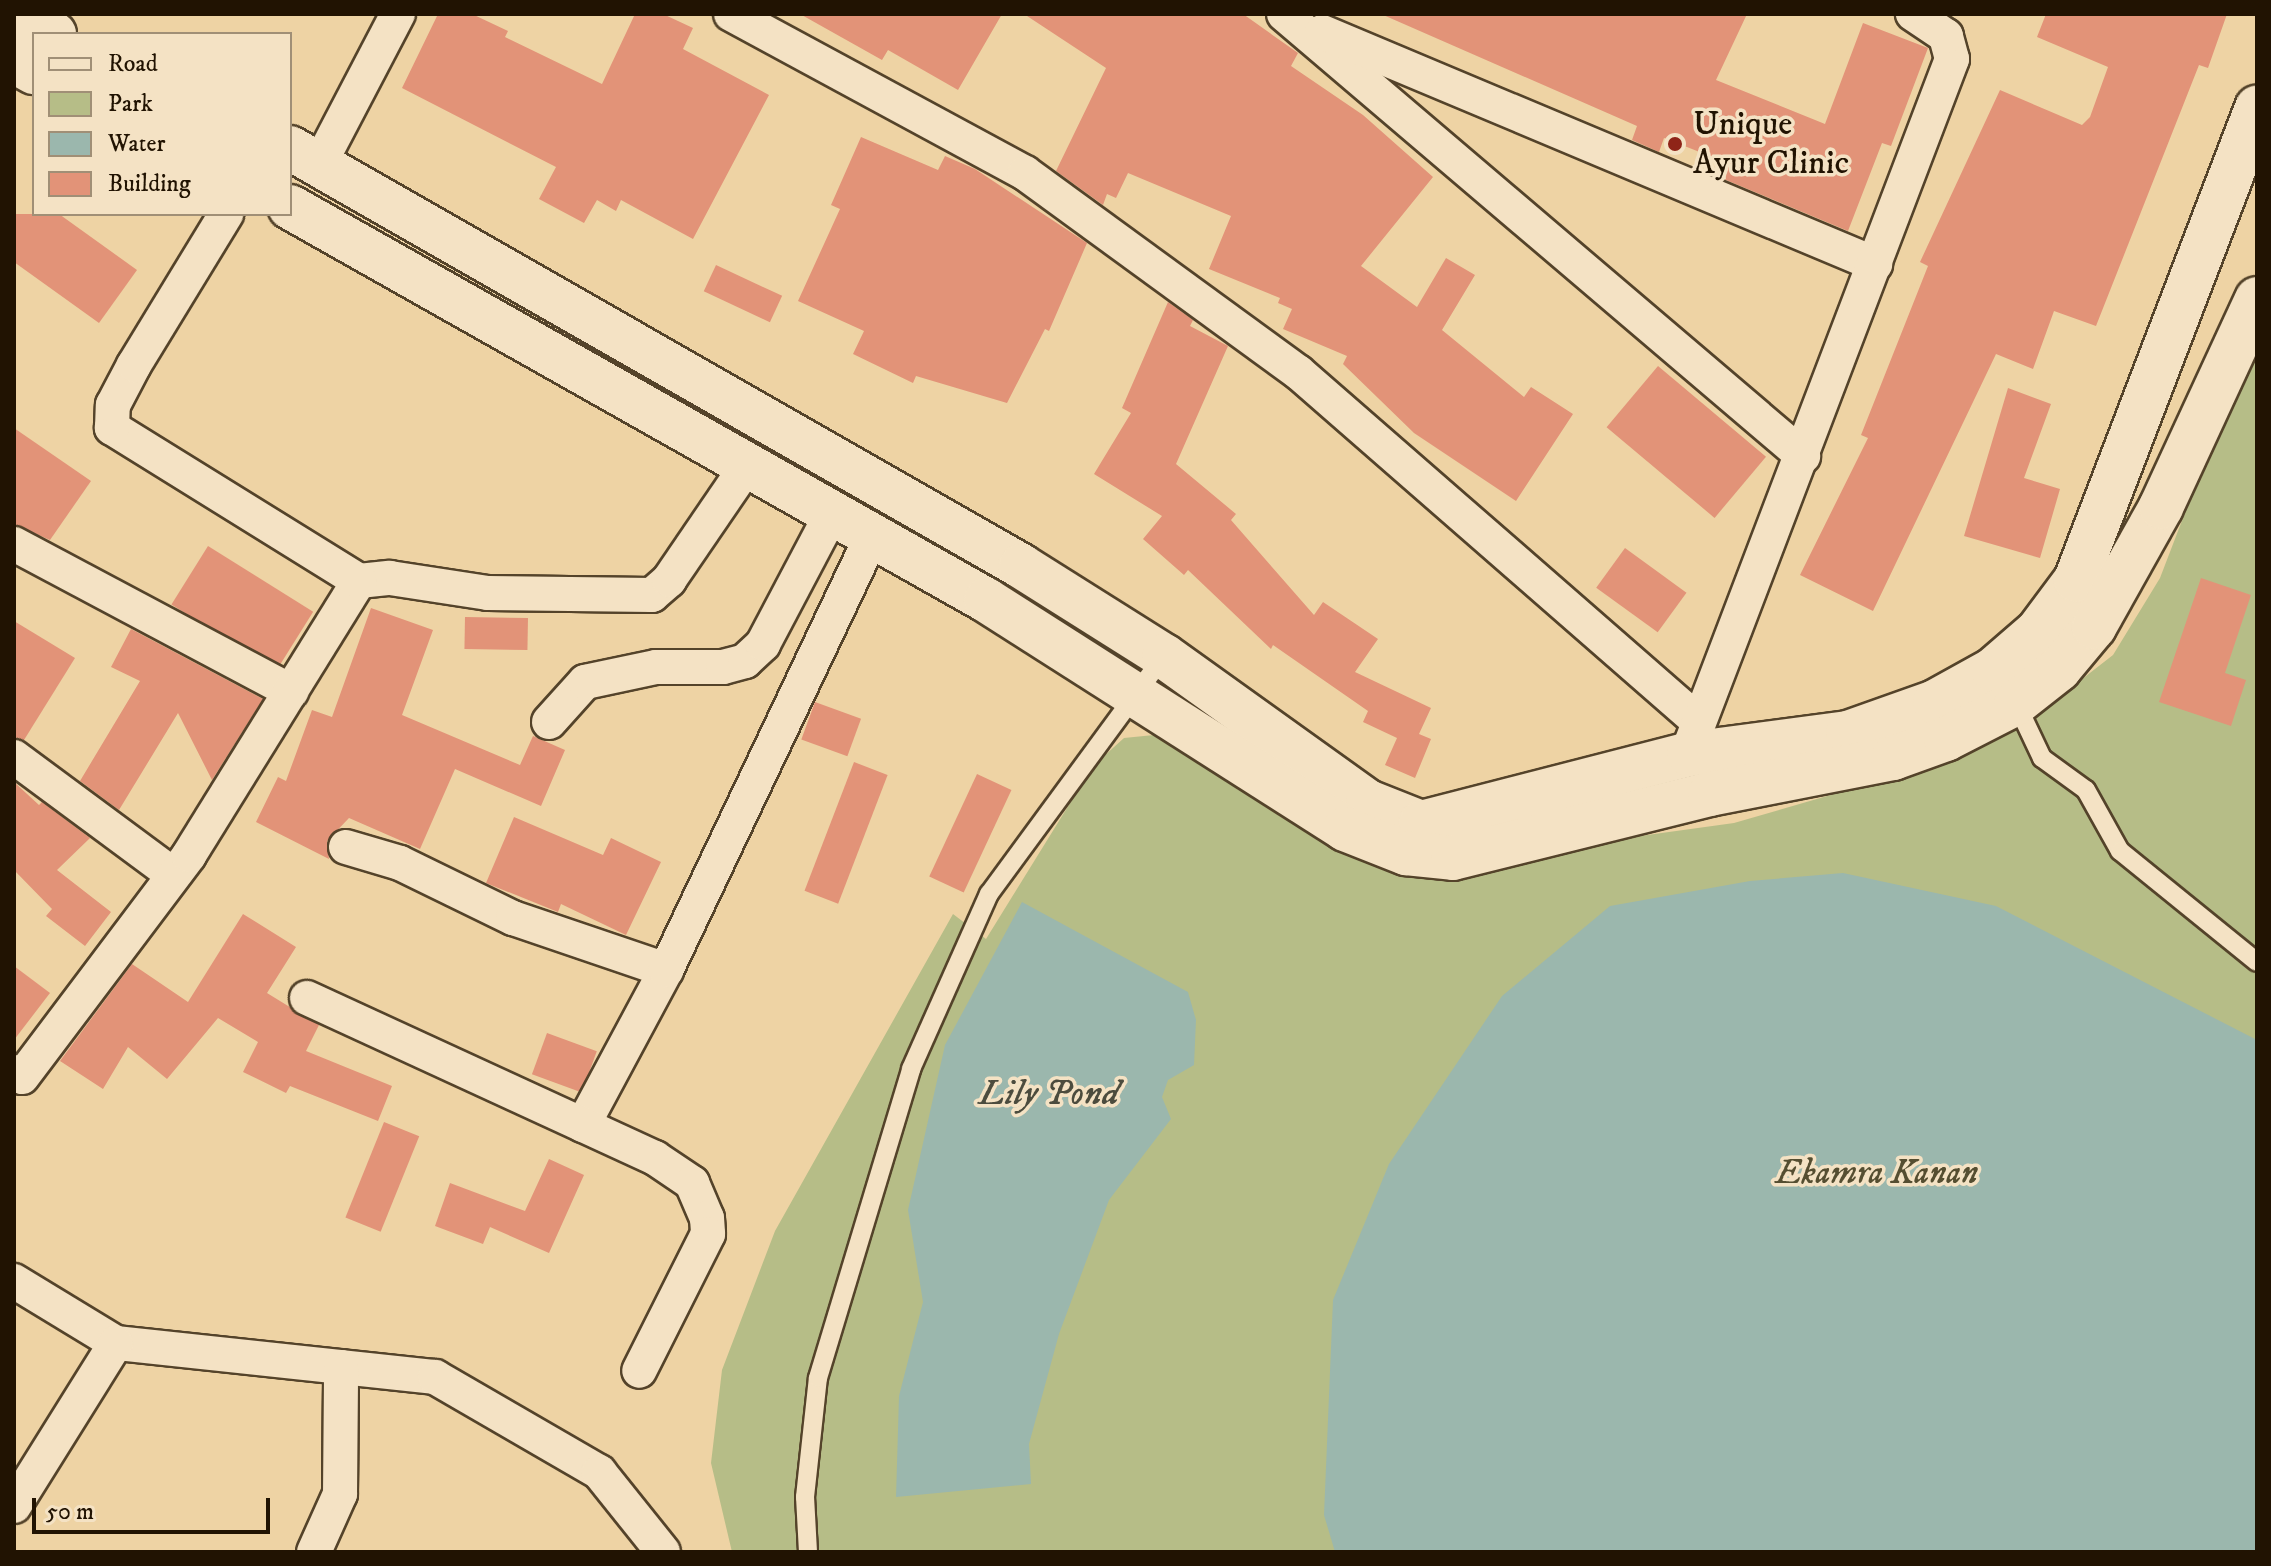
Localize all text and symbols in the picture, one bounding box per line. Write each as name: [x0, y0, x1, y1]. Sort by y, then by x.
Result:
legend: [32, 32, 292, 216]
text: Road: [108, 49, 158, 79]
text: Park: [108, 89, 153, 119]
place label: Unique Ayur Clinic: [1693, 104, 1849, 184]
text: Water: [108, 129, 165, 159]
marker: Unique Ayur Clinic: [1664, 133, 1686, 155]
text: Building: [108, 169, 191, 199]
water label: Lily Pond: [979, 1072, 1119, 1116]
park label: Ekamra Kanan: [1776, 1154, 1978, 1194]
scale bar: [36, 1482, 274, 1532]
text: 50 m: [46, 1497, 94, 1527]

